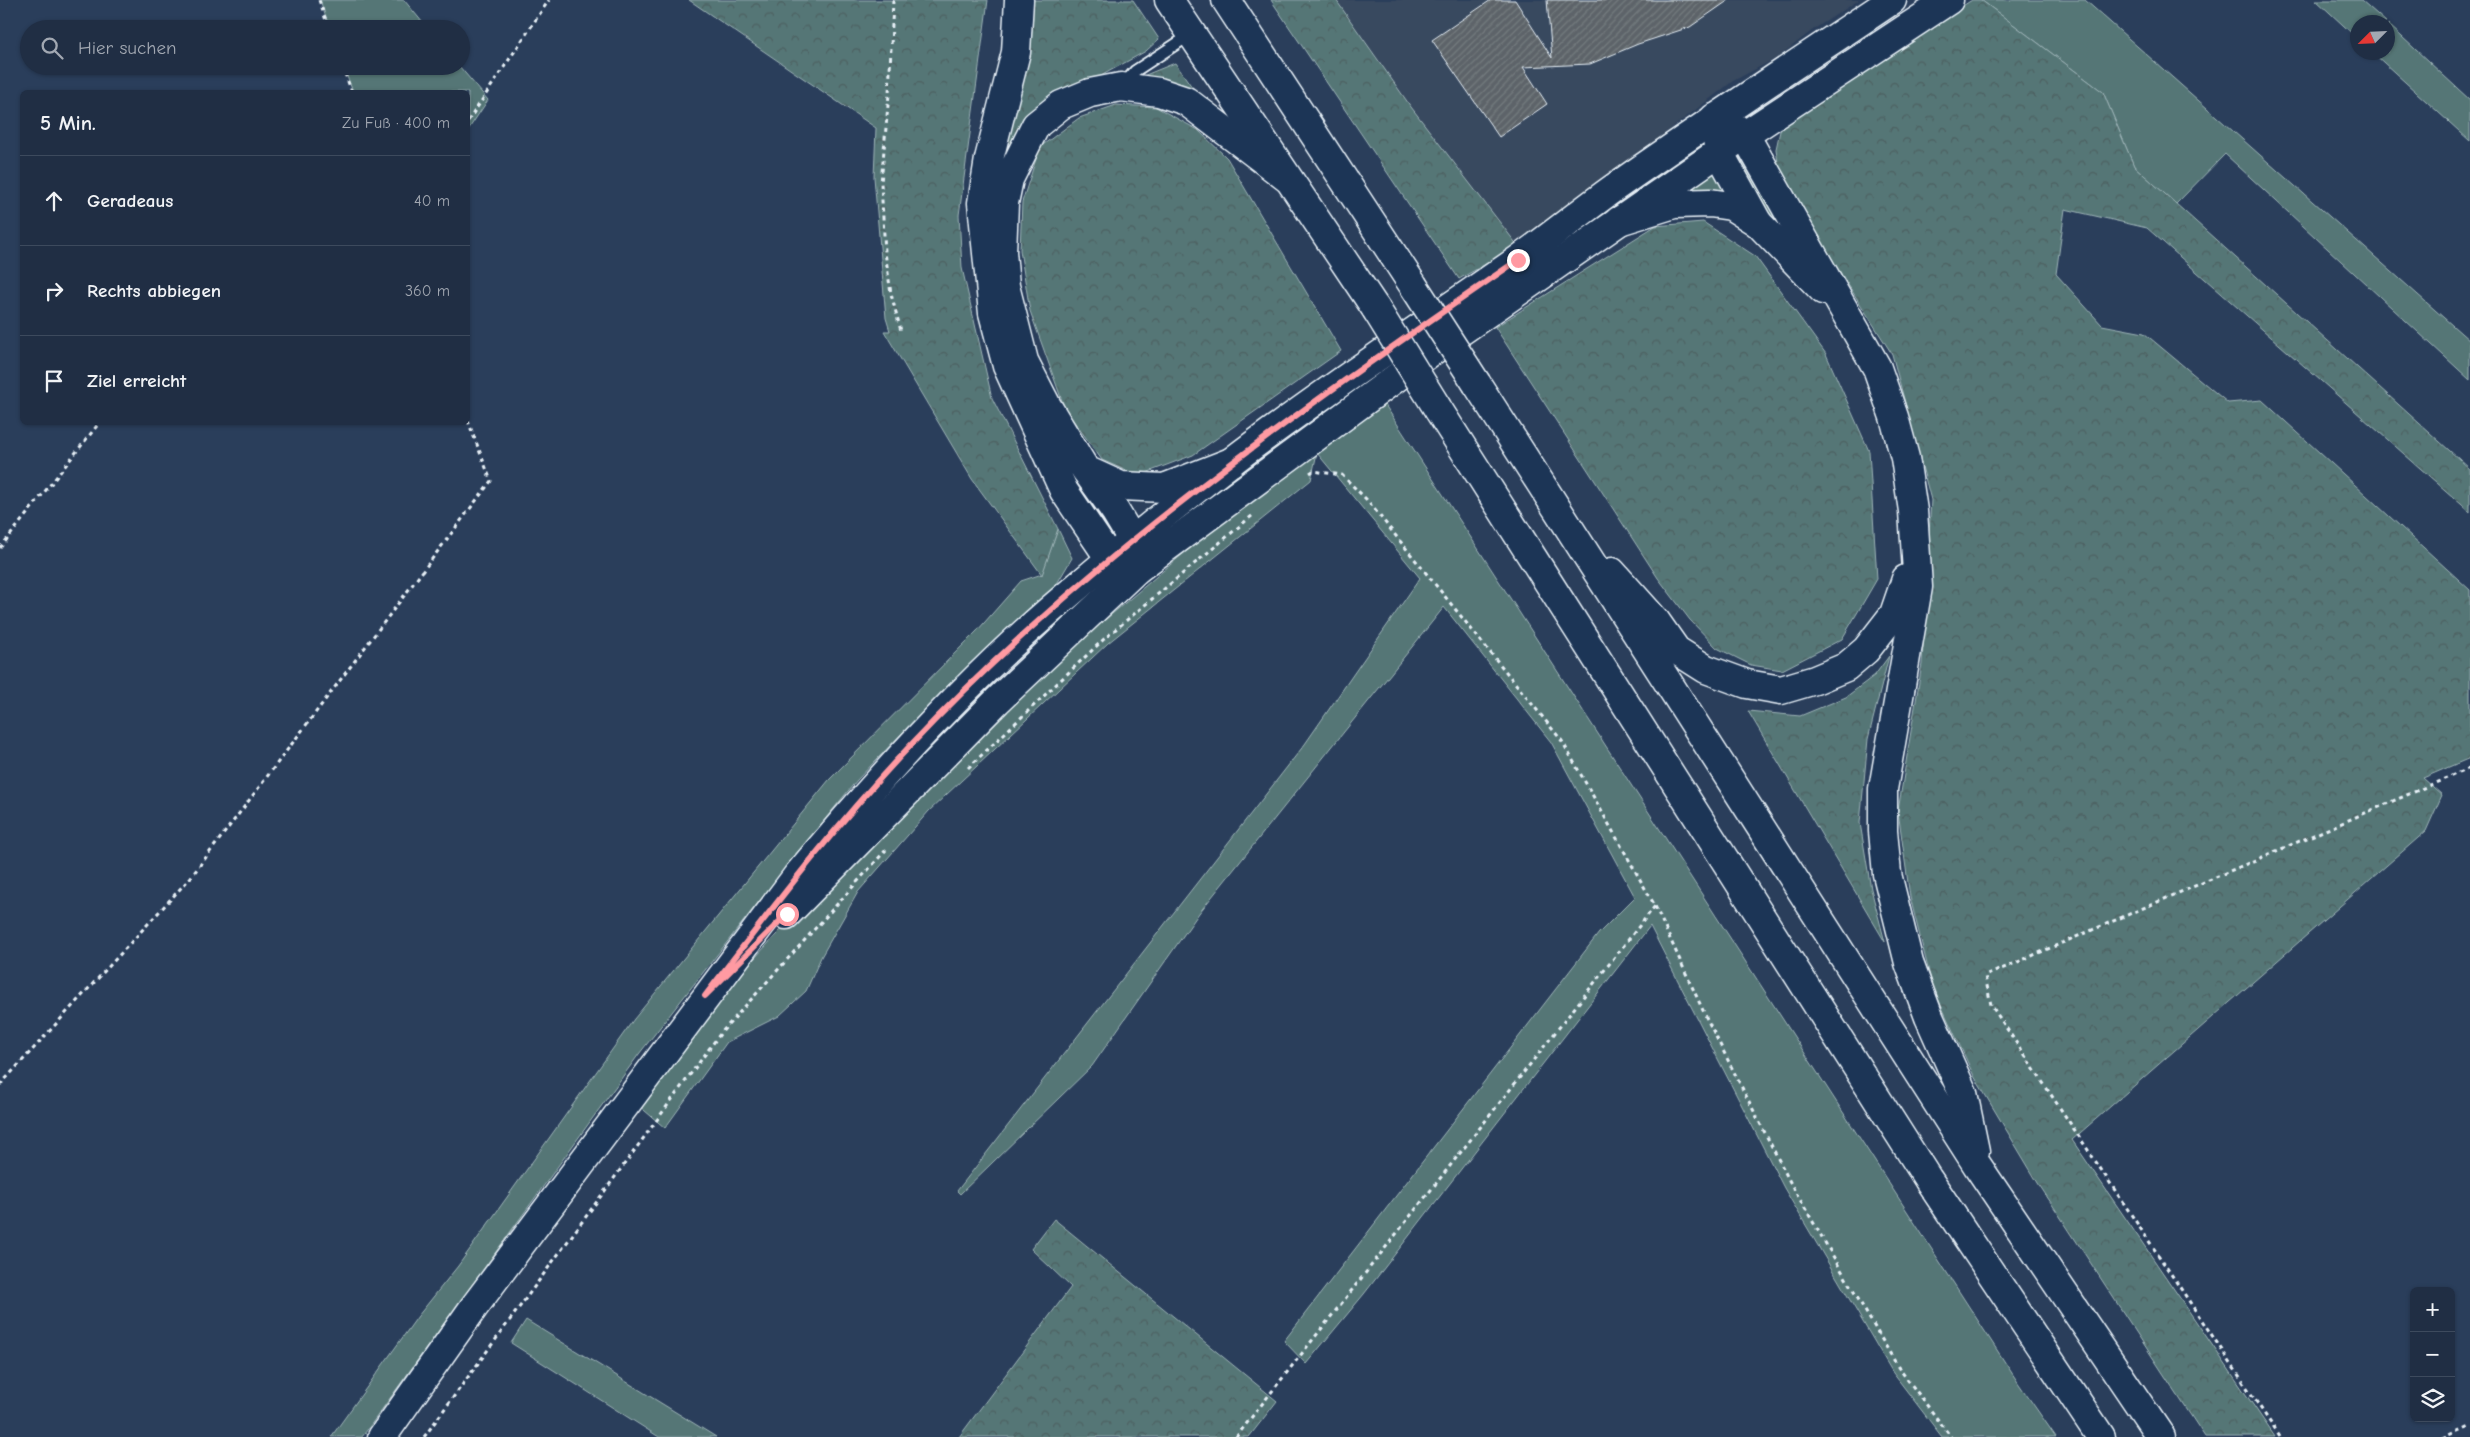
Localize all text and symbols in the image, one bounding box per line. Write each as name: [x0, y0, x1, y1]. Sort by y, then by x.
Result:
north arrow: [2350, 15, 2395, 60]
search box: [20, 20, 470, 75]
icon: search: [38, 34, 66, 62]
text: Hier suchen: [78, 37, 176, 59]
text: 5 Min.: [40, 111, 96, 135]
text: Zu Fuß · 400 m: [342, 114, 450, 132]
icon: ahead: [40, 187, 68, 215]
text: Geradeaus: [87, 190, 173, 212]
text: 40 m: [414, 192, 450, 210]
route end: [1507, 249, 1530, 272]
icon: right: [40, 277, 68, 305]
text: Rechts abbiegen: [87, 280, 221, 302]
text: 360 m: [405, 282, 450, 300]
icon: arrive: [40, 367, 68, 395]
text: Ziel erreicht: [87, 370, 186, 392]
route start: [776, 903, 799, 926]
map controls: [2410, 1287, 2455, 1422]
button: +: [2410, 1287, 2455, 1332]
button: −: [2410, 1332, 2455, 1377]
button: layers: [2410, 1377, 2455, 1422]

